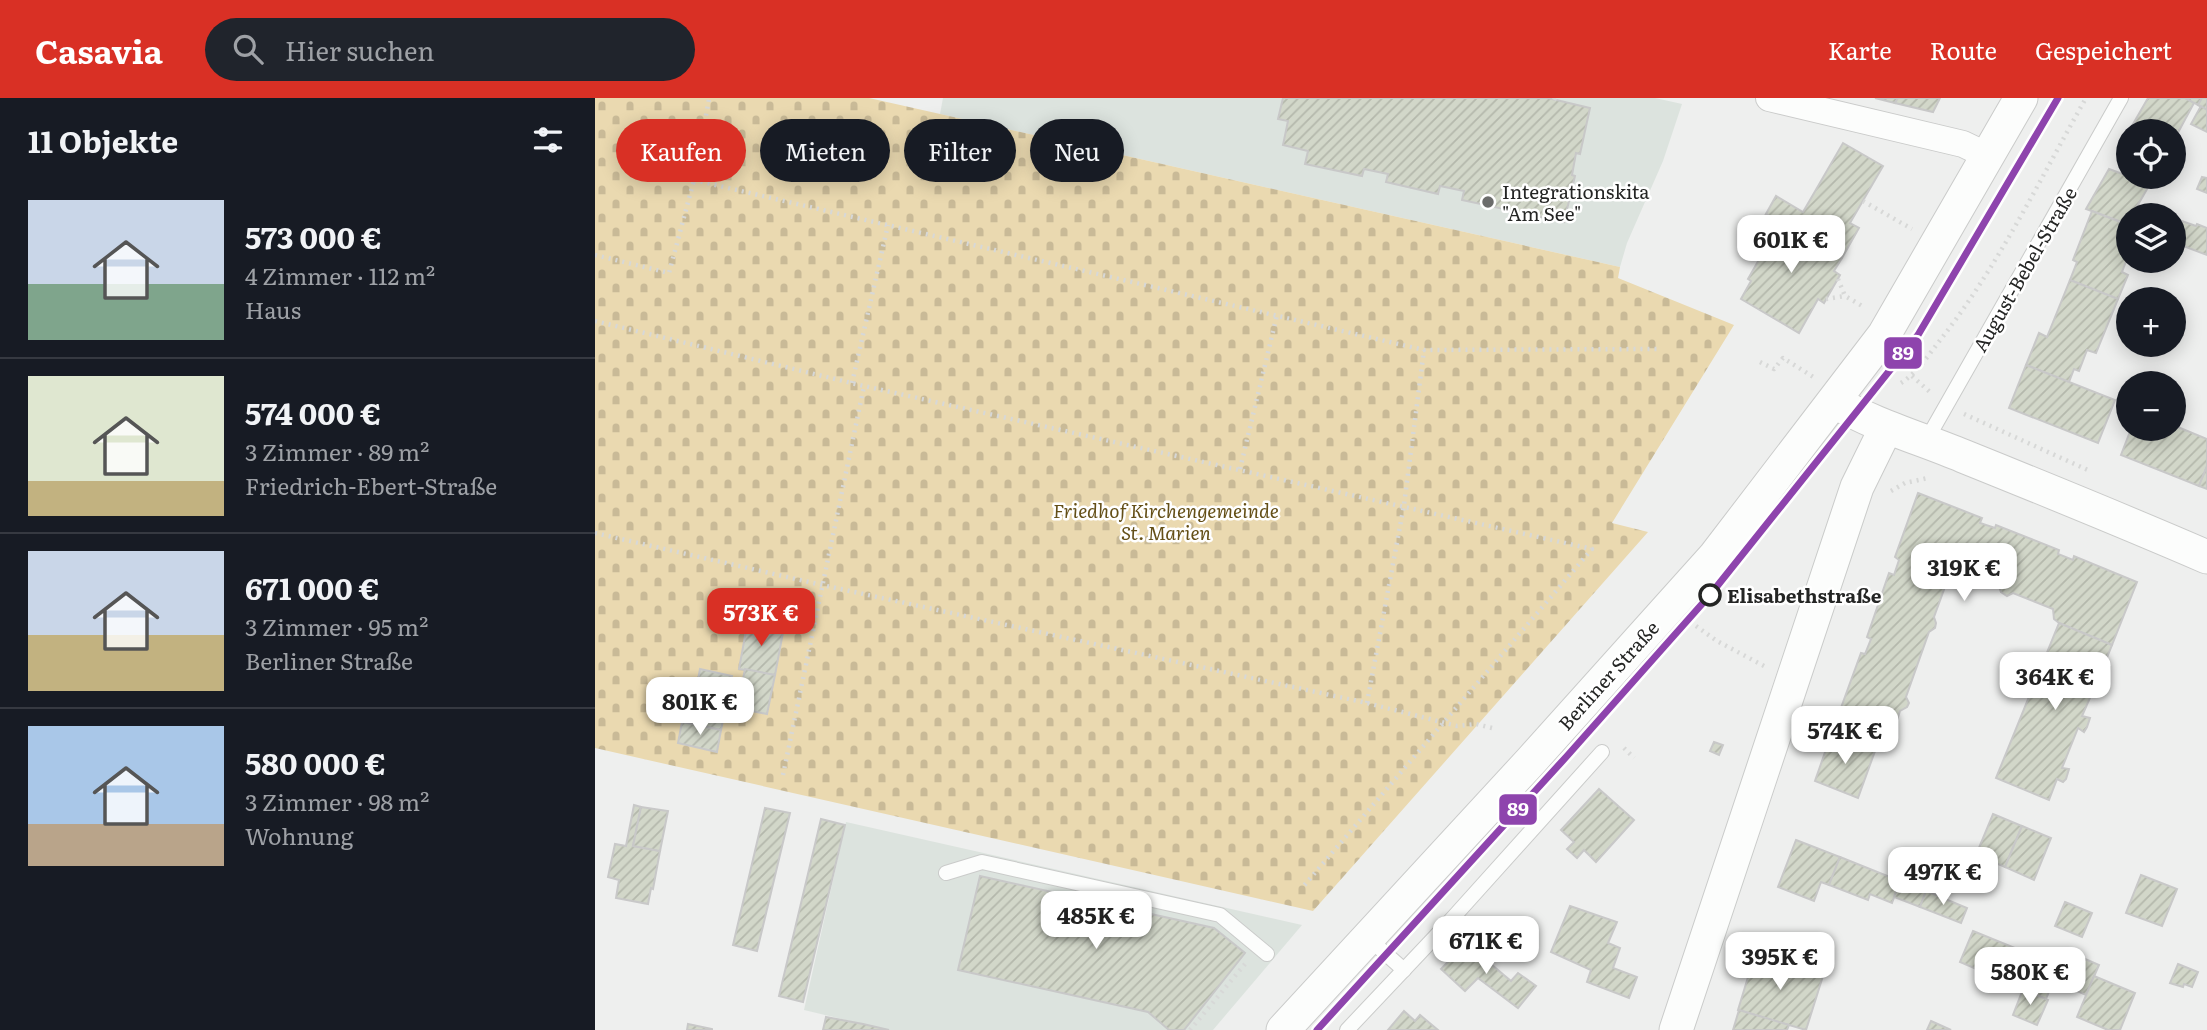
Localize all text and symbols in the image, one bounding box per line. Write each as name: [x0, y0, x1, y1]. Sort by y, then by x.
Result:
search box: [205, 18, 695, 81]
text: Casavia: [35, 25, 163, 74]
icon: search: [229, 30, 267, 68]
text: Hier suchen: [285, 30, 435, 69]
text: Karte: [1828, 32, 1892, 67]
text: Route: [1930, 32, 1997, 67]
text: Gespeichert: [2035, 32, 2172, 67]
text: 11 Objekte: [28, 118, 178, 162]
chip: Kaufen: [616, 119, 746, 182]
chip: Mieten: [760, 119, 890, 182]
chip: Filter: [904, 119, 1016, 182]
chip: Neu: [1030, 119, 1124, 182]
map controls: [2116, 119, 2186, 441]
button: locate: [2116, 119, 2186, 189]
icon: filters: [529, 121, 567, 159]
place label: Integrationskita "Am See": [1502, 177, 1650, 227]
street label: August-Bebel-Straße: [1965, 181, 2083, 357]
marker: Integrationskita "Am See": [1480, 194, 1496, 210]
button: layers: [2116, 203, 2186, 273]
text: 573 000 €: [245, 214, 382, 258]
pin: 601K €: [1734, 216, 1848, 275]
text: 601K €: [1753, 221, 1829, 255]
icon: home: [84, 228, 168, 312]
text: 4 Zimmer · 112 m²: [245, 258, 435, 292]
button: +: [2116, 287, 2186, 357]
text: Haus: [245, 292, 301, 326]
line badge: 89: [1883, 336, 1923, 370]
text: 89: [1892, 338, 1914, 366]
button: −: [2116, 371, 2186, 441]
text: 574 000 €: [245, 390, 381, 434]
icon: home: [84, 404, 168, 488]
text: 3 Zimmer · 89 m²: [245, 434, 429, 468]
text: Friedrich-Ebert-Straße: [245, 468, 497, 502]
park label: Friedhof Kirchengemeinde St. Marien: [1053, 496, 1279, 546]
pin: 319K €: [1907, 544, 2021, 603]
text: 319K €: [1927, 549, 2001, 583]
text: 671 000 €: [245, 565, 380, 609]
icon: home: [84, 579, 168, 663]
place label: Elisabethstraße: [1727, 581, 1882, 609]
marker: Elisabethstraße: [1699, 584, 1721, 606]
pin: 573K €: [704, 588, 818, 648]
text: 573K €: [723, 594, 799, 628]
text: 3 Zimmer · 95 m²: [245, 609, 428, 643]
street label: Berliner Straße: [1551, 614, 1665, 736]
text: Berliner Straße: [245, 643, 413, 677]
pin: 364K €: [1998, 652, 2112, 712]
text: 364K €: [2016, 658, 2094, 692]
pin: 801K €: [643, 678, 757, 737]
text: 801K €: [662, 683, 738, 717]
pin: 574K €: [1788, 706, 1902, 766]
text: 574K €: [1807, 712, 1883, 746]
text: 580 000 €: [245, 740, 386, 784]
icon: home: [84, 754, 168, 838]
text: 3 Zimmer · 98 m²: [245, 784, 429, 818]
line badge: 89: [1498, 793, 1538, 826]
text: 89: [1507, 794, 1529, 822]
text: Wohnung: [245, 818, 353, 852]
pin: 497K €: [1886, 848, 2000, 907]
text: 497K €: [1904, 853, 1982, 887]
pin: 485K €: [1039, 892, 1153, 951]
text: 485K €: [1057, 897, 1135, 931]
pin: 671K €: [1429, 916, 1543, 976]
text: 671K €: [1449, 922, 1523, 956]
pin: 395K €: [1723, 932, 1837, 992]
text: 395K €: [1741, 938, 1819, 972]
pin: 580K €: [1973, 948, 2087, 1007]
text: 580K €: [1991, 953, 2069, 987]

